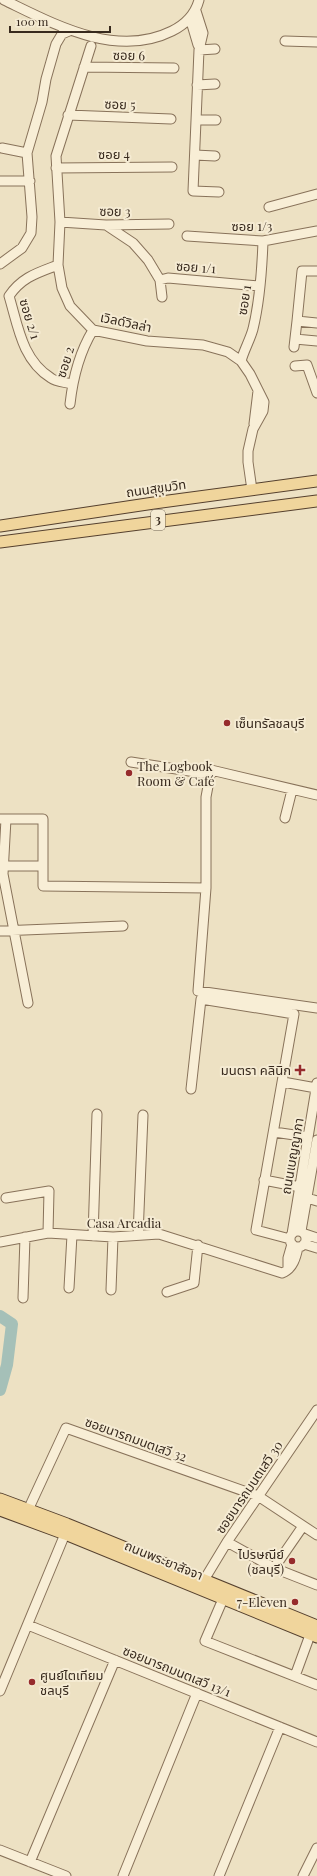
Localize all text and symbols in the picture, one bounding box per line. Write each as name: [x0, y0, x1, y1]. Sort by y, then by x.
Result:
scale bar: [10, 8, 110, 34]
text: 100 m: [16, 13, 49, 29]
street label: ซอย 6: [113, 46, 146, 63]
street label: ซอย 5: [104, 94, 136, 113]
street label: ซอย 4: [98, 145, 130, 162]
street label: ซอย 3: [99, 202, 131, 219]
street label: ซอย 1/3: [232, 217, 273, 234]
street label: ซอย 1/1: [175, 257, 217, 276]
street label: ซอย 1: [233, 283, 254, 316]
street label: ซอย 2/1: [16, 297, 45, 341]
street label: เวิลด์วิลล่า: [99, 308, 153, 335]
street label: ซอย 2: [52, 344, 77, 380]
street label: ถนนสุขุมวิท: [125, 475, 187, 500]
road number: 3: [151, 510, 165, 530]
place label: เซ็นทรัลชลบุรี: [235, 714, 304, 731]
marker: เซ็นทรัลชลบุรี: [222, 718, 232, 728]
place label: The Logbook Room & Café: [137, 757, 215, 789]
marker: The Logbook Room & Café: [124, 768, 134, 778]
place label: มนตรา คลินิก: [221, 1061, 291, 1078]
marker: มนตรา คลินิก: [294, 1064, 306, 1076]
street label: ถนนเบญญาภา: [276, 1116, 307, 1195]
street label: Casa Arcadia: [87, 1214, 162, 1231]
street label: ซอยนารถมนตเสวี 32: [83, 1412, 189, 1465]
street label: ซอยนารถมนตเสวี 30: [211, 1437, 286, 1536]
street label: ถนนพระยาสัจจา: [122, 1536, 206, 1583]
place label: ไปรษณีย์ (ชลบุรี): [237, 1545, 284, 1577]
marker: ไปรษณีย์ (ชลบุรี): [287, 1556, 297, 1566]
place label: 7-Eleven: [237, 1593, 287, 1610]
marker: 7-Eleven: [290, 1597, 300, 1607]
street label: ซอยนารถมนตเสวี 13/1: [121, 1641, 234, 1700]
place label: ศูนย์ไตเทียม ชลบุรี: [40, 1666, 103, 1698]
marker: ศูนย์ไตเทียม ชลบุรี: [27, 1677, 37, 1687]

